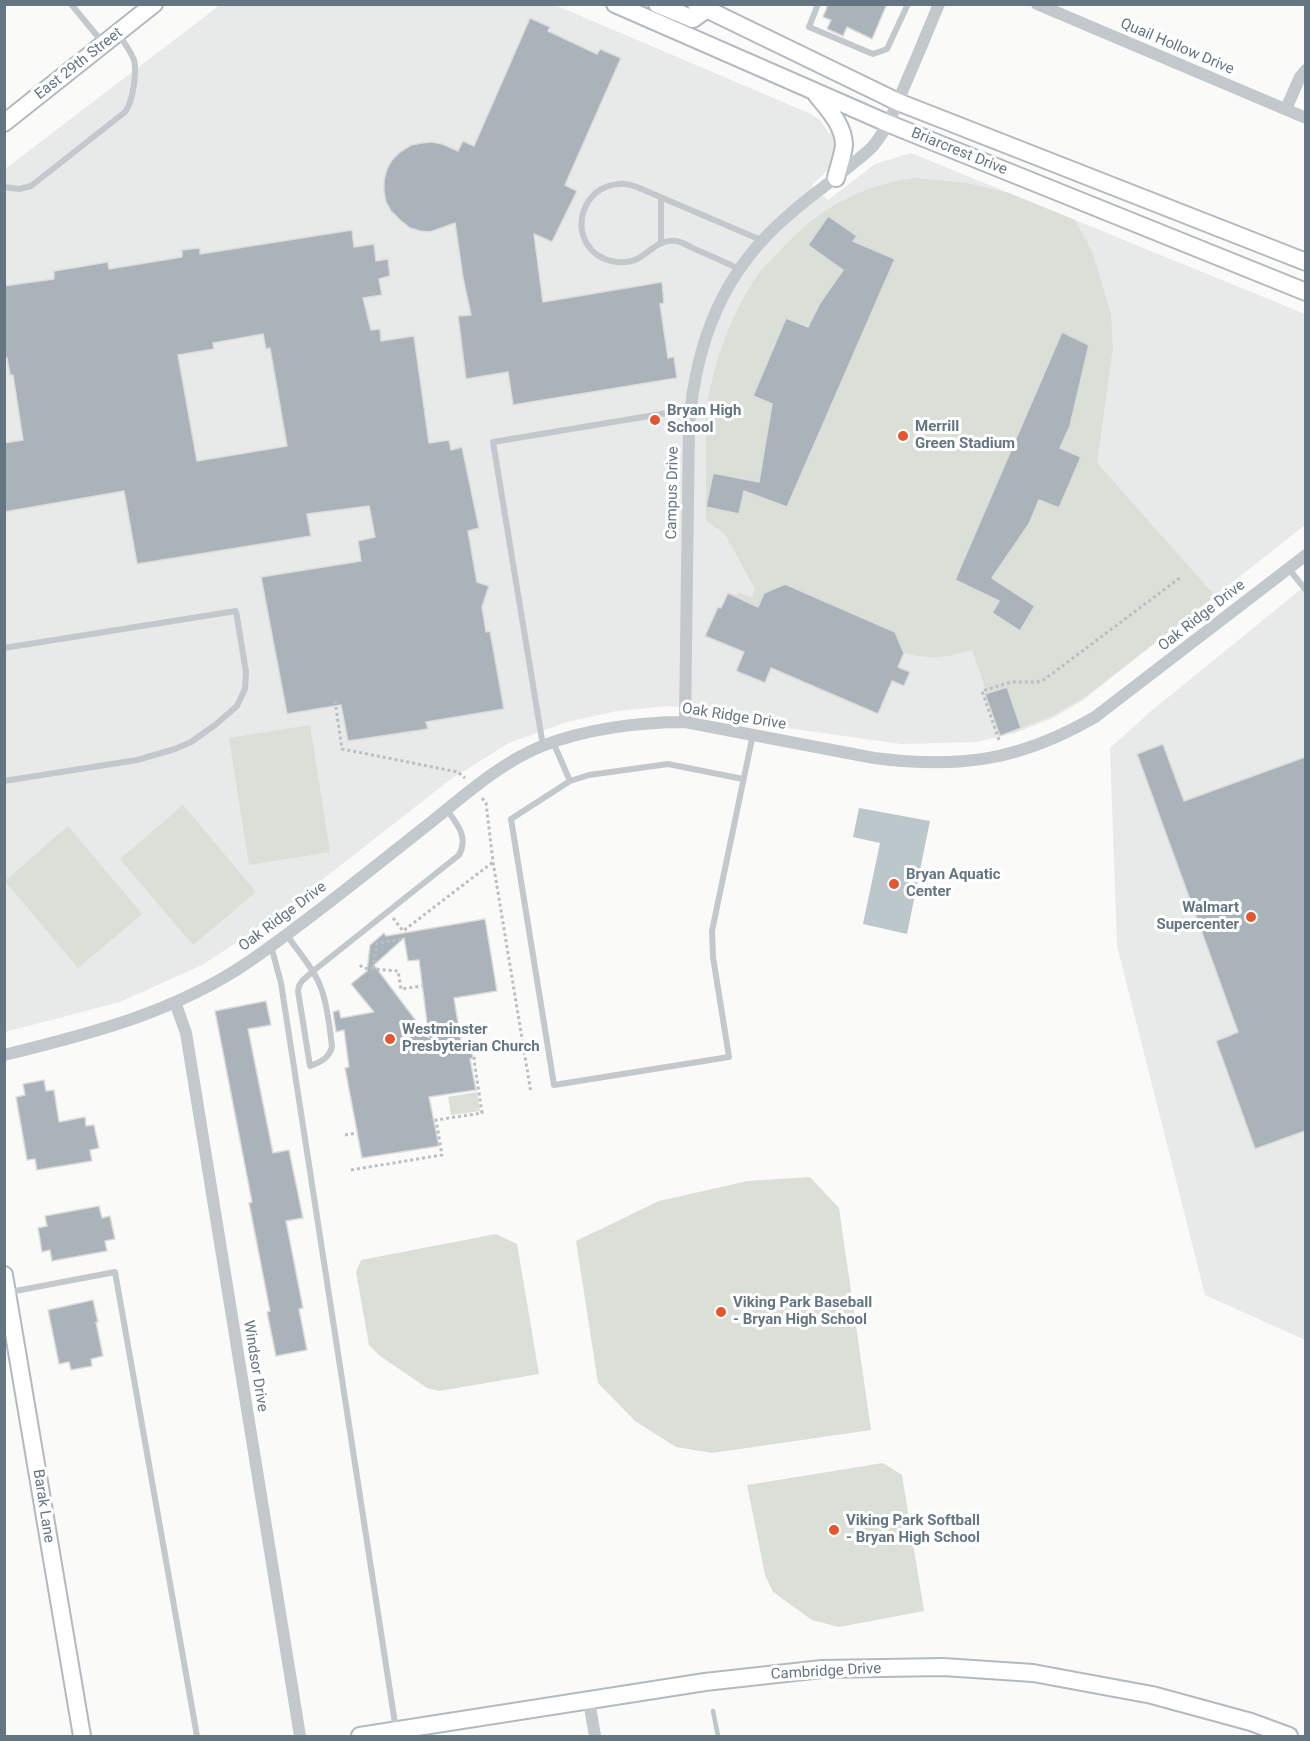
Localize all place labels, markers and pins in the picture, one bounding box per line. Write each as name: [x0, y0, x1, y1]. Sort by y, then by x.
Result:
place label: Bryan High School: [667, 402, 741, 437]
marker: Bryan High School: [648, 413, 662, 427]
place label: Merrill Green Stadium: [915, 418, 1015, 453]
marker: Merrill Green Stadium: [896, 429, 910, 443]
place label: Bryan Aquatic Center: [906, 866, 1001, 901]
marker: Bryan Aquatic Center: [887, 877, 901, 891]
place label: Walmart Supercenter: [1156, 899, 1239, 934]
marker: Walmart Supercenter: [1244, 910, 1258, 924]
place label: Westminster Presbyterian Church: [402, 1021, 540, 1056]
marker: Westminster Presbyterian Church: [383, 1032, 397, 1046]
place label: Viking Park Baseball - Bryan High School: [733, 1294, 872, 1329]
marker: Viking Park Baseball - Bryan High School: [714, 1305, 728, 1319]
place label: Viking Park Softball - Bryan High School: [846, 1512, 980, 1547]
marker: Viking Park Softball - Bryan High School: [827, 1523, 841, 1537]

